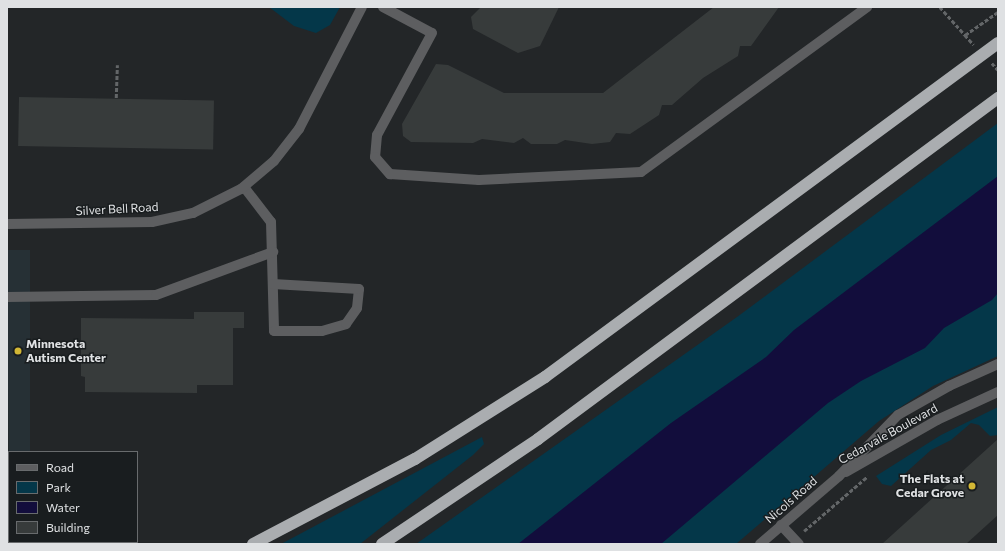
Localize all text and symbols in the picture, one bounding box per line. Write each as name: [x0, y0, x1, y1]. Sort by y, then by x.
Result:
street label: Silver Bell Road: [75, 200, 159, 218]
place label: Minnesota Autism Center: [26, 337, 106, 365]
marker: Minnesota Autism Center: [13, 346, 23, 356]
street label: Cedarvale Boulevard: [836, 401, 940, 467]
legend: [8, 451, 138, 543]
text: Road: [46, 460, 74, 474]
place label: The Flats at Cedar Grove: [896, 472, 964, 500]
street label: Nicols Road: [762, 474, 820, 526]
text: Park: [46, 480, 71, 494]
marker: The Flats at Cedar Grove: [967, 481, 977, 491]
text: Water: [46, 500, 80, 514]
text: Building: [46, 520, 90, 534]

